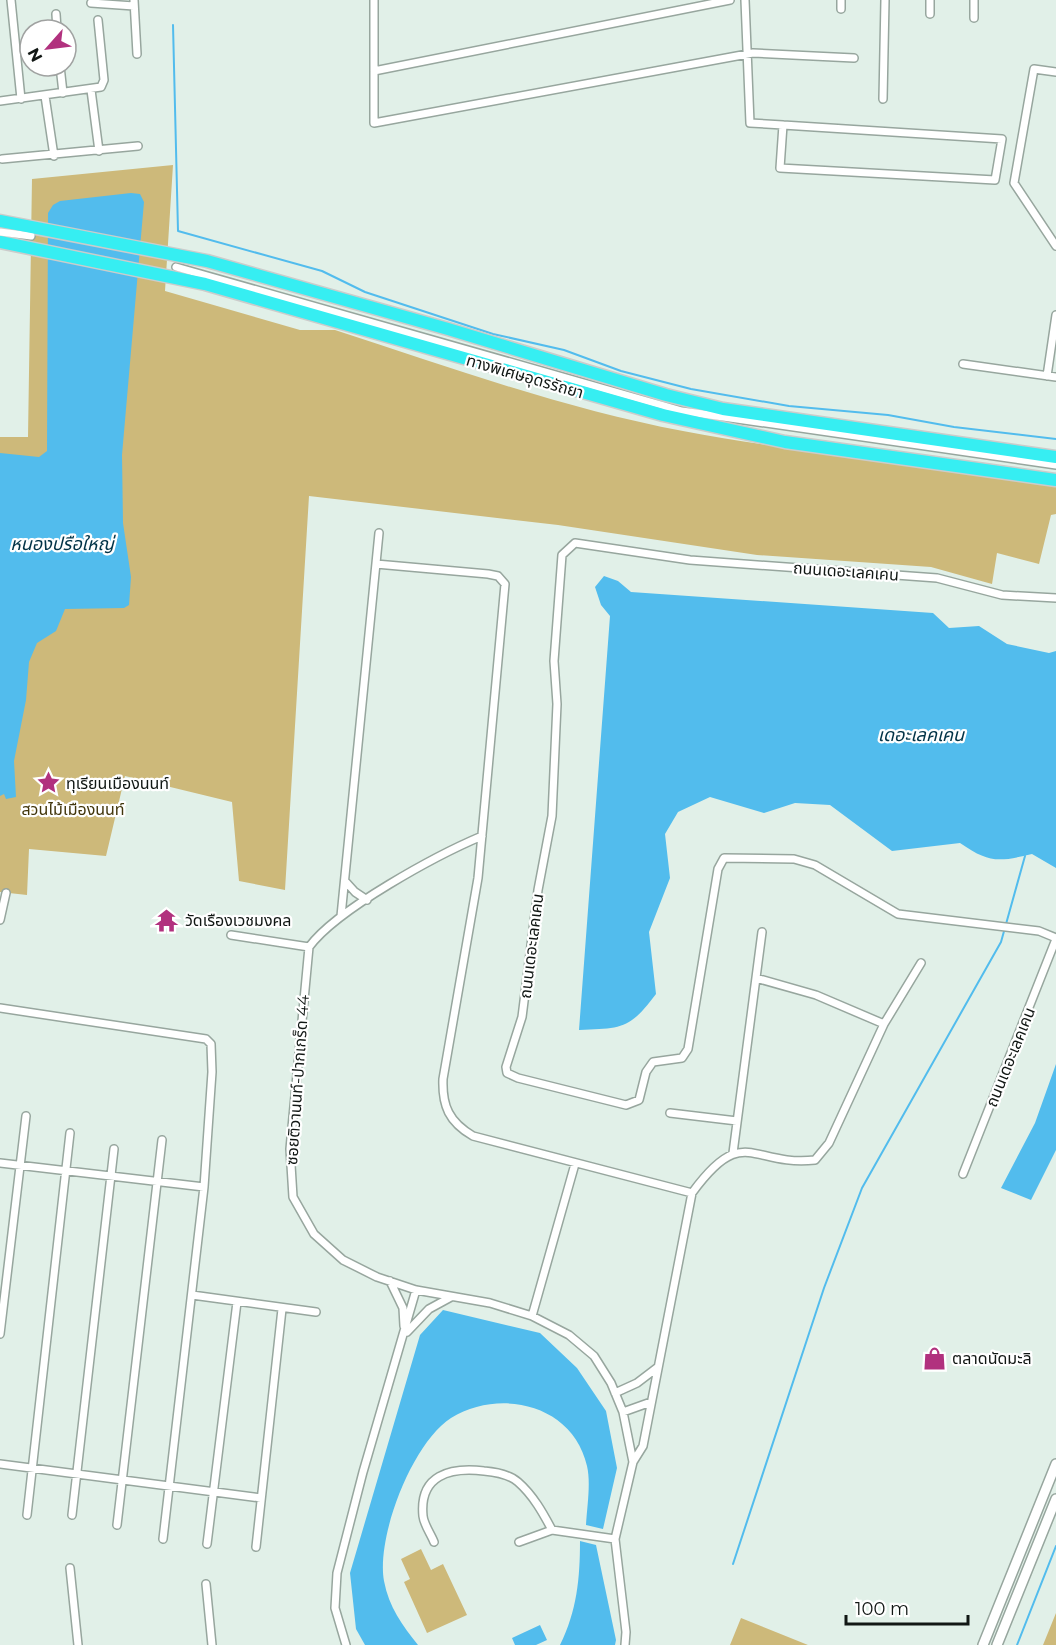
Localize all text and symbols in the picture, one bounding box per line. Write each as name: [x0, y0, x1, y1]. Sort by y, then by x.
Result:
north arrow: [18, 18, 78, 78]
text: N: [24, 45, 47, 65]
street label: ทางพิเศษอุดรรัถยา: [464, 351, 586, 402]
water label: หนองปรือใหญ่: [10, 533, 117, 555]
street label: ถนนเดอะเลคเคน: [792, 558, 899, 585]
water label: เดอะเลคเคน: [878, 724, 965, 746]
place icon: ทุเรียนเมืองนนท์: [35, 770, 61, 796]
place label: ทุเรียนเมืองนนท์: [66, 774, 169, 793]
park label: สวนไม้เมืองนนท์: [21, 800, 125, 819]
street label: ถนนเดอะเลคเคน: [516, 892, 547, 1000]
temple icon: วัดเรืองเวชมงคล: [154, 907, 180, 933]
place label: วัดเรืองเวชมงคล: [185, 911, 291, 930]
street label: ซอยติวานนท์-ปากเกร็ด 44: [282, 994, 313, 1166]
street label: ถนนเดอะเลคเคน: [982, 1005, 1039, 1110]
shop icon: ตลาดนัดมะลิ: [921, 1345, 947, 1371]
place label: ตลาดนัดมะลิ: [952, 1349, 1032, 1368]
scale bar: [846, 1588, 968, 1626]
text: 100 m: [855, 1598, 909, 1620]

